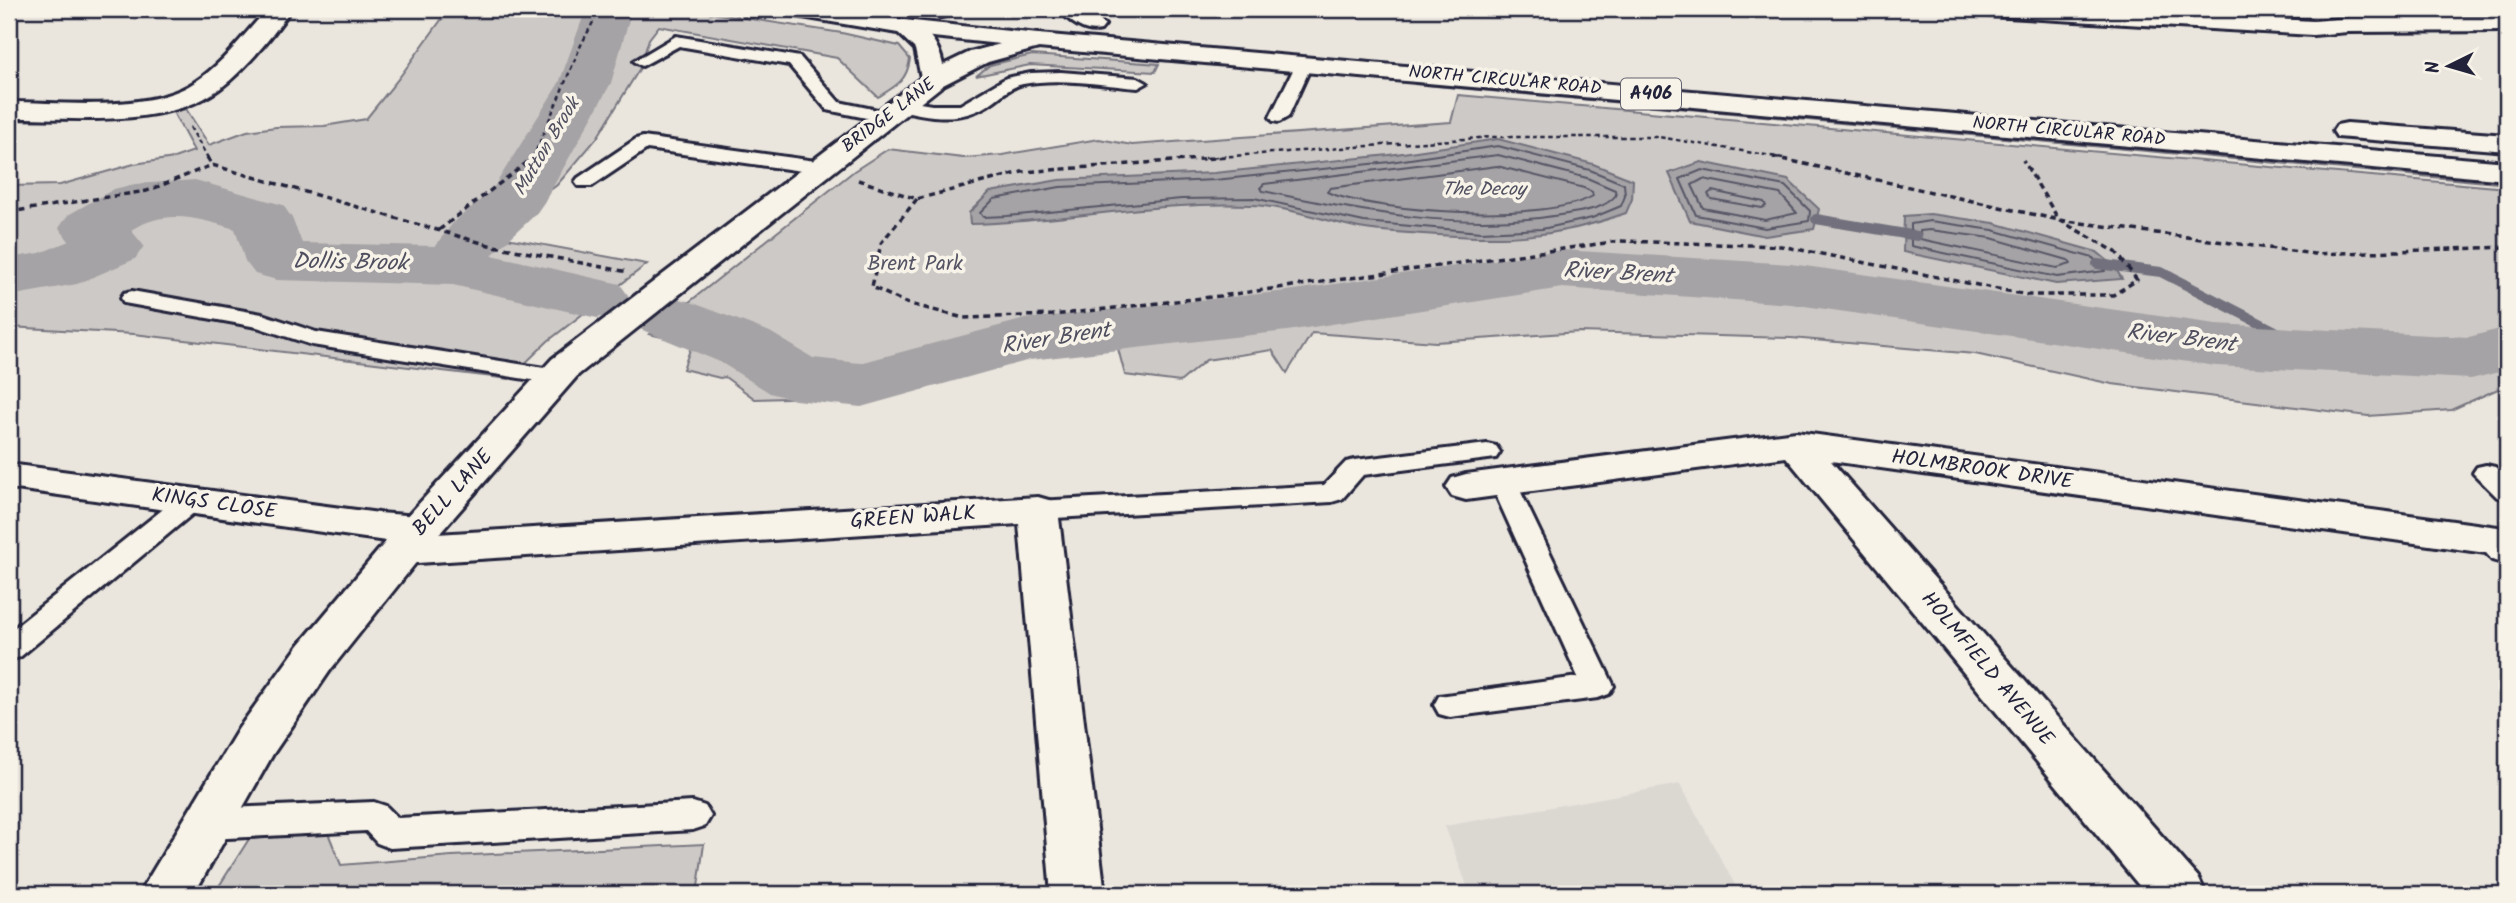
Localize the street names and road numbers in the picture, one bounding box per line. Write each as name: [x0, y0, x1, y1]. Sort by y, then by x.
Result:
street label: NORTH CIRCULAR ROAD: [1407, 58, 1603, 104]
street label: BRIDGE LANE: [836, 71, 943, 161]
road number: A406: [1621, 78, 1681, 110]
street label: NORTH CIRCULAR ROAD: [1971, 109, 2167, 155]
street label: BELL LANE: [405, 441, 502, 544]
street label: HOLMBROOK DRIVE: [1889, 441, 2076, 499]
street label: KINGS CLOSE: [149, 479, 279, 529]
street label: GREEN WALK: [849, 497, 977, 539]
street label: HOLMFIELD AVENUE: [1912, 584, 2062, 754]

